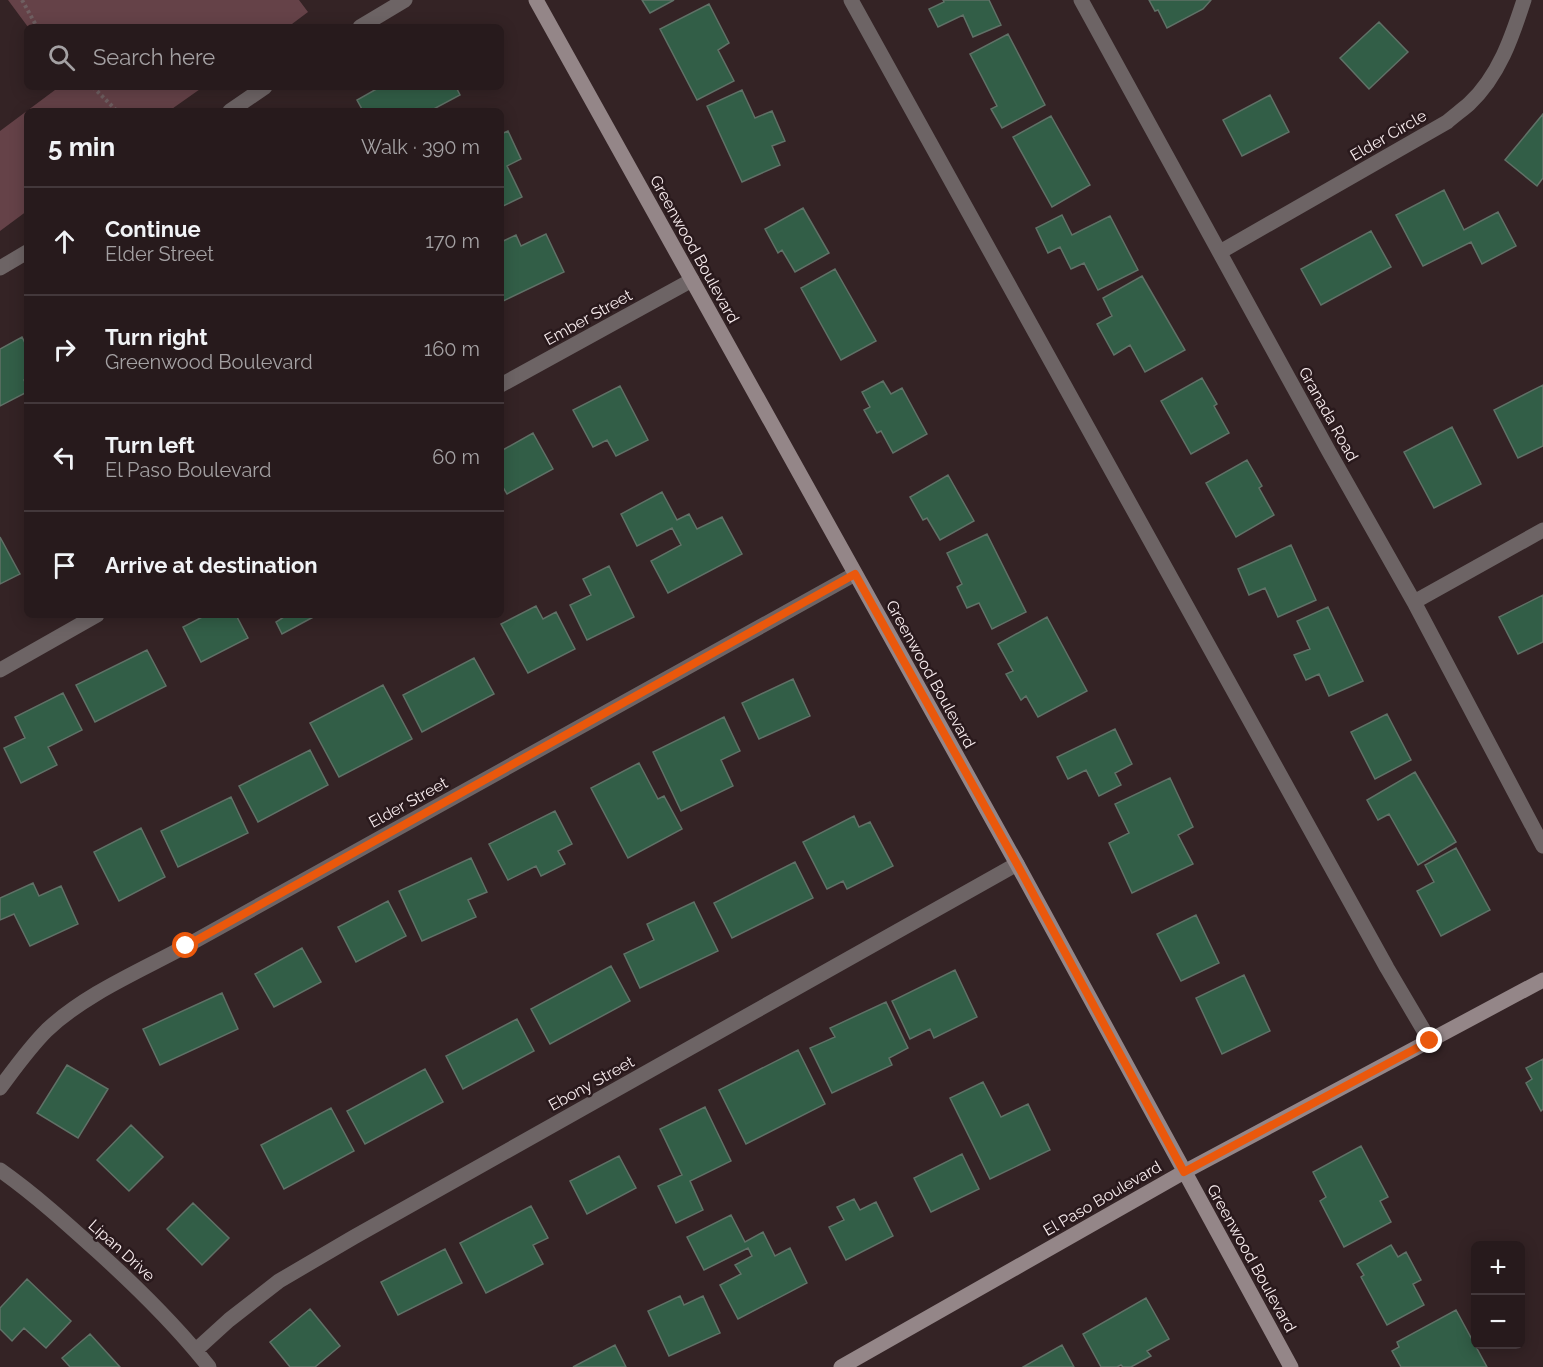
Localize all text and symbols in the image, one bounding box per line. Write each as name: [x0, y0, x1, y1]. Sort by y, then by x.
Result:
search box: [24, 24, 504, 90]
icon: search: [45, 41, 78, 74]
text: Search here: [93, 44, 215, 70]
street label: Elder Circle: [1347, 106, 1430, 165]
text: 5 min: [48, 132, 115, 162]
text: Walk · 390 m: [361, 135, 480, 159]
street label: Greenwood Boulevard: [646, 172, 743, 327]
text: Continue: [105, 216, 201, 242]
icon: ahead: [48, 225, 81, 258]
text: 170 m: [425, 229, 480, 253]
text: Elder Street: [105, 242, 214, 266]
street label: Ember Street: [541, 285, 636, 349]
text: Turn right: [105, 324, 208, 350]
icon: right: [48, 333, 81, 366]
text: 160 m: [424, 337, 480, 361]
text: Greenwood Boulevard: [105, 350, 313, 374]
street label: Granada Road: [1295, 364, 1362, 465]
text: Turn left: [105, 432, 195, 458]
icon: left: [48, 441, 81, 474]
text: 60 m: [432, 445, 480, 469]
text: El Paso Boulevard: [105, 458, 271, 482]
icon: arrive: [48, 549, 81, 582]
text: Arrive at destination: [105, 552, 318, 578]
street label: Greenwood Boulevard: [882, 597, 979, 752]
street label: Elder Street: [366, 773, 452, 832]
route start: [172, 932, 198, 958]
route end: [1416, 1027, 1442, 1053]
street label: Ebony Street: [545, 1052, 638, 1115]
street label: El Paso Boulevard: [1040, 1157, 1165, 1240]
street label: Greenwood Boulevard: [1203, 1181, 1300, 1336]
street label: Lipan Drive: [84, 1216, 159, 1285]
map controls: [1471, 1241, 1525, 1349]
button: +: [1471, 1241, 1525, 1295]
button: −: [1471, 1295, 1525, 1349]

